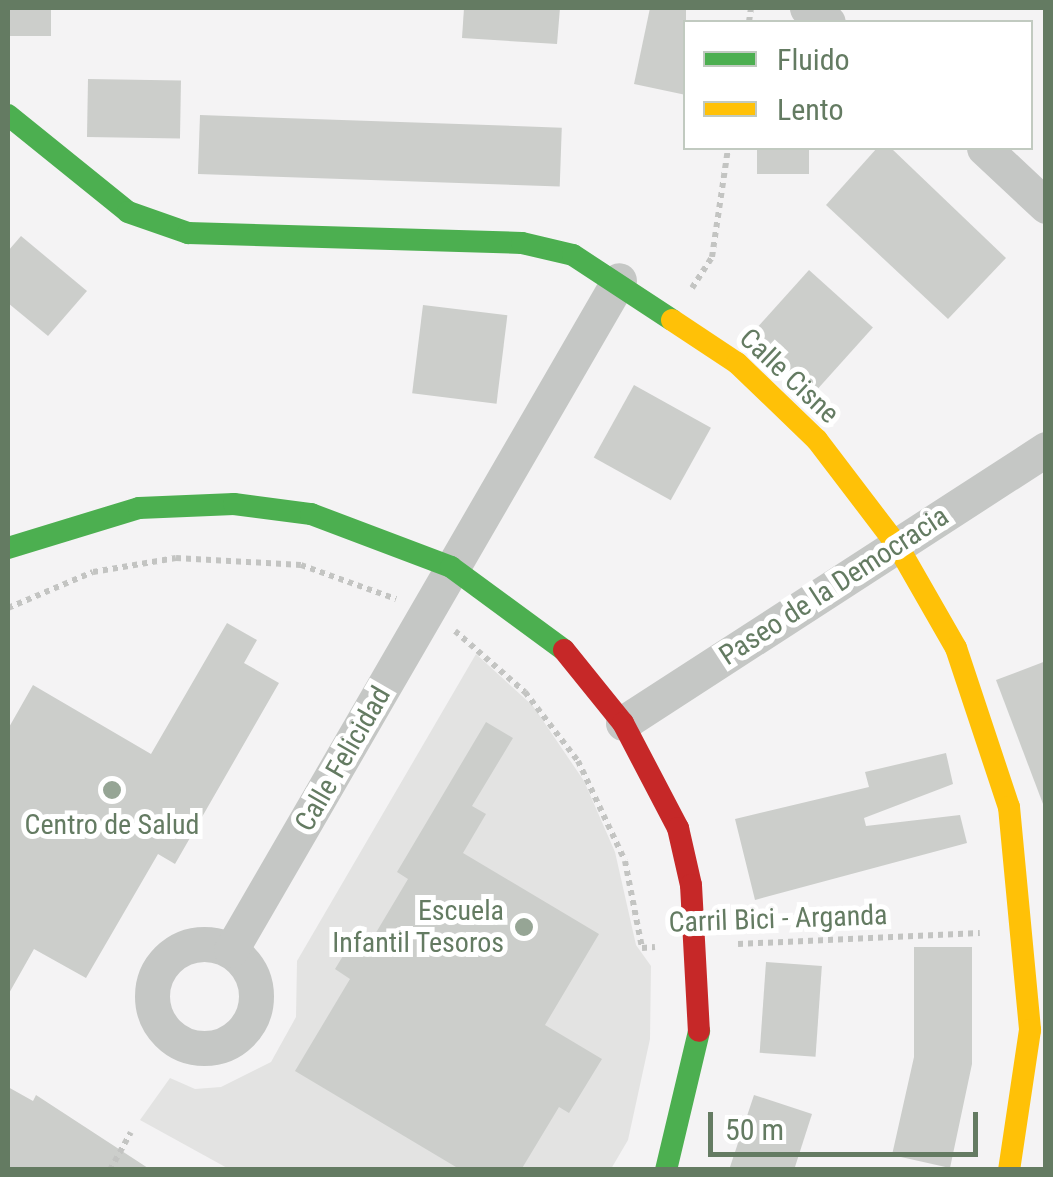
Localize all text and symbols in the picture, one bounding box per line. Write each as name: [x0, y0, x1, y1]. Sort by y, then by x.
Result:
legend: [683, 20, 1033, 150]
text: Fluido: [777, 42, 850, 77]
text: Lento: [777, 92, 844, 127]
street label: Calle Cisne: [732, 322, 846, 430]
street label: Paseo de la Democracia: [713, 499, 955, 673]
street label: Calle Felicidad: [288, 681, 398, 837]
marker: Centro de Salud: [99, 777, 125, 803]
place label: Centro de Salud: [25, 808, 199, 842]
place label: Escuela Infantil Tesoros: [332, 894, 504, 960]
street label: Carril Bici - Arganda: [668, 898, 888, 940]
marker: Escuela Infantil Tesoros: [513, 916, 535, 938]
scale bar: [713, 1092, 983, 1154]
text: 50 m: [725, 1112, 784, 1147]

